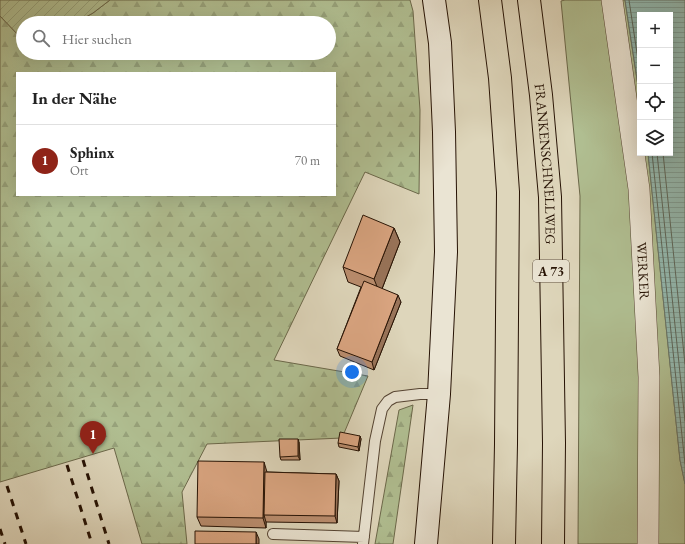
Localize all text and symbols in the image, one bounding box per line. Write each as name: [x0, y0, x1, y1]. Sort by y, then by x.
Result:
map controls: [637, 12, 673, 156]
button: +: [637, 12, 673, 48]
search box: [16, 16, 336, 60]
icon: search: [30, 27, 52, 49]
text: Hier suchen: [62, 29, 132, 48]
button: −: [637, 48, 673, 84]
street label: FRANKENSCHNELLWEG: [531, 83, 560, 245]
button: locate: [637, 84, 673, 120]
text: In der Nähe: [32, 87, 117, 109]
button: layers: [637, 120, 673, 156]
text: Sphinx: [70, 143, 114, 162]
text: 1: [42, 152, 48, 169]
text: 70 m: [295, 152, 320, 169]
text: Ort: [70, 162, 88, 179]
street label: WERKER: [633, 241, 654, 301]
road number: A 73: [533, 260, 569, 282]
your location: [342, 362, 362, 382]
pin: 1: [80, 421, 106, 454]

